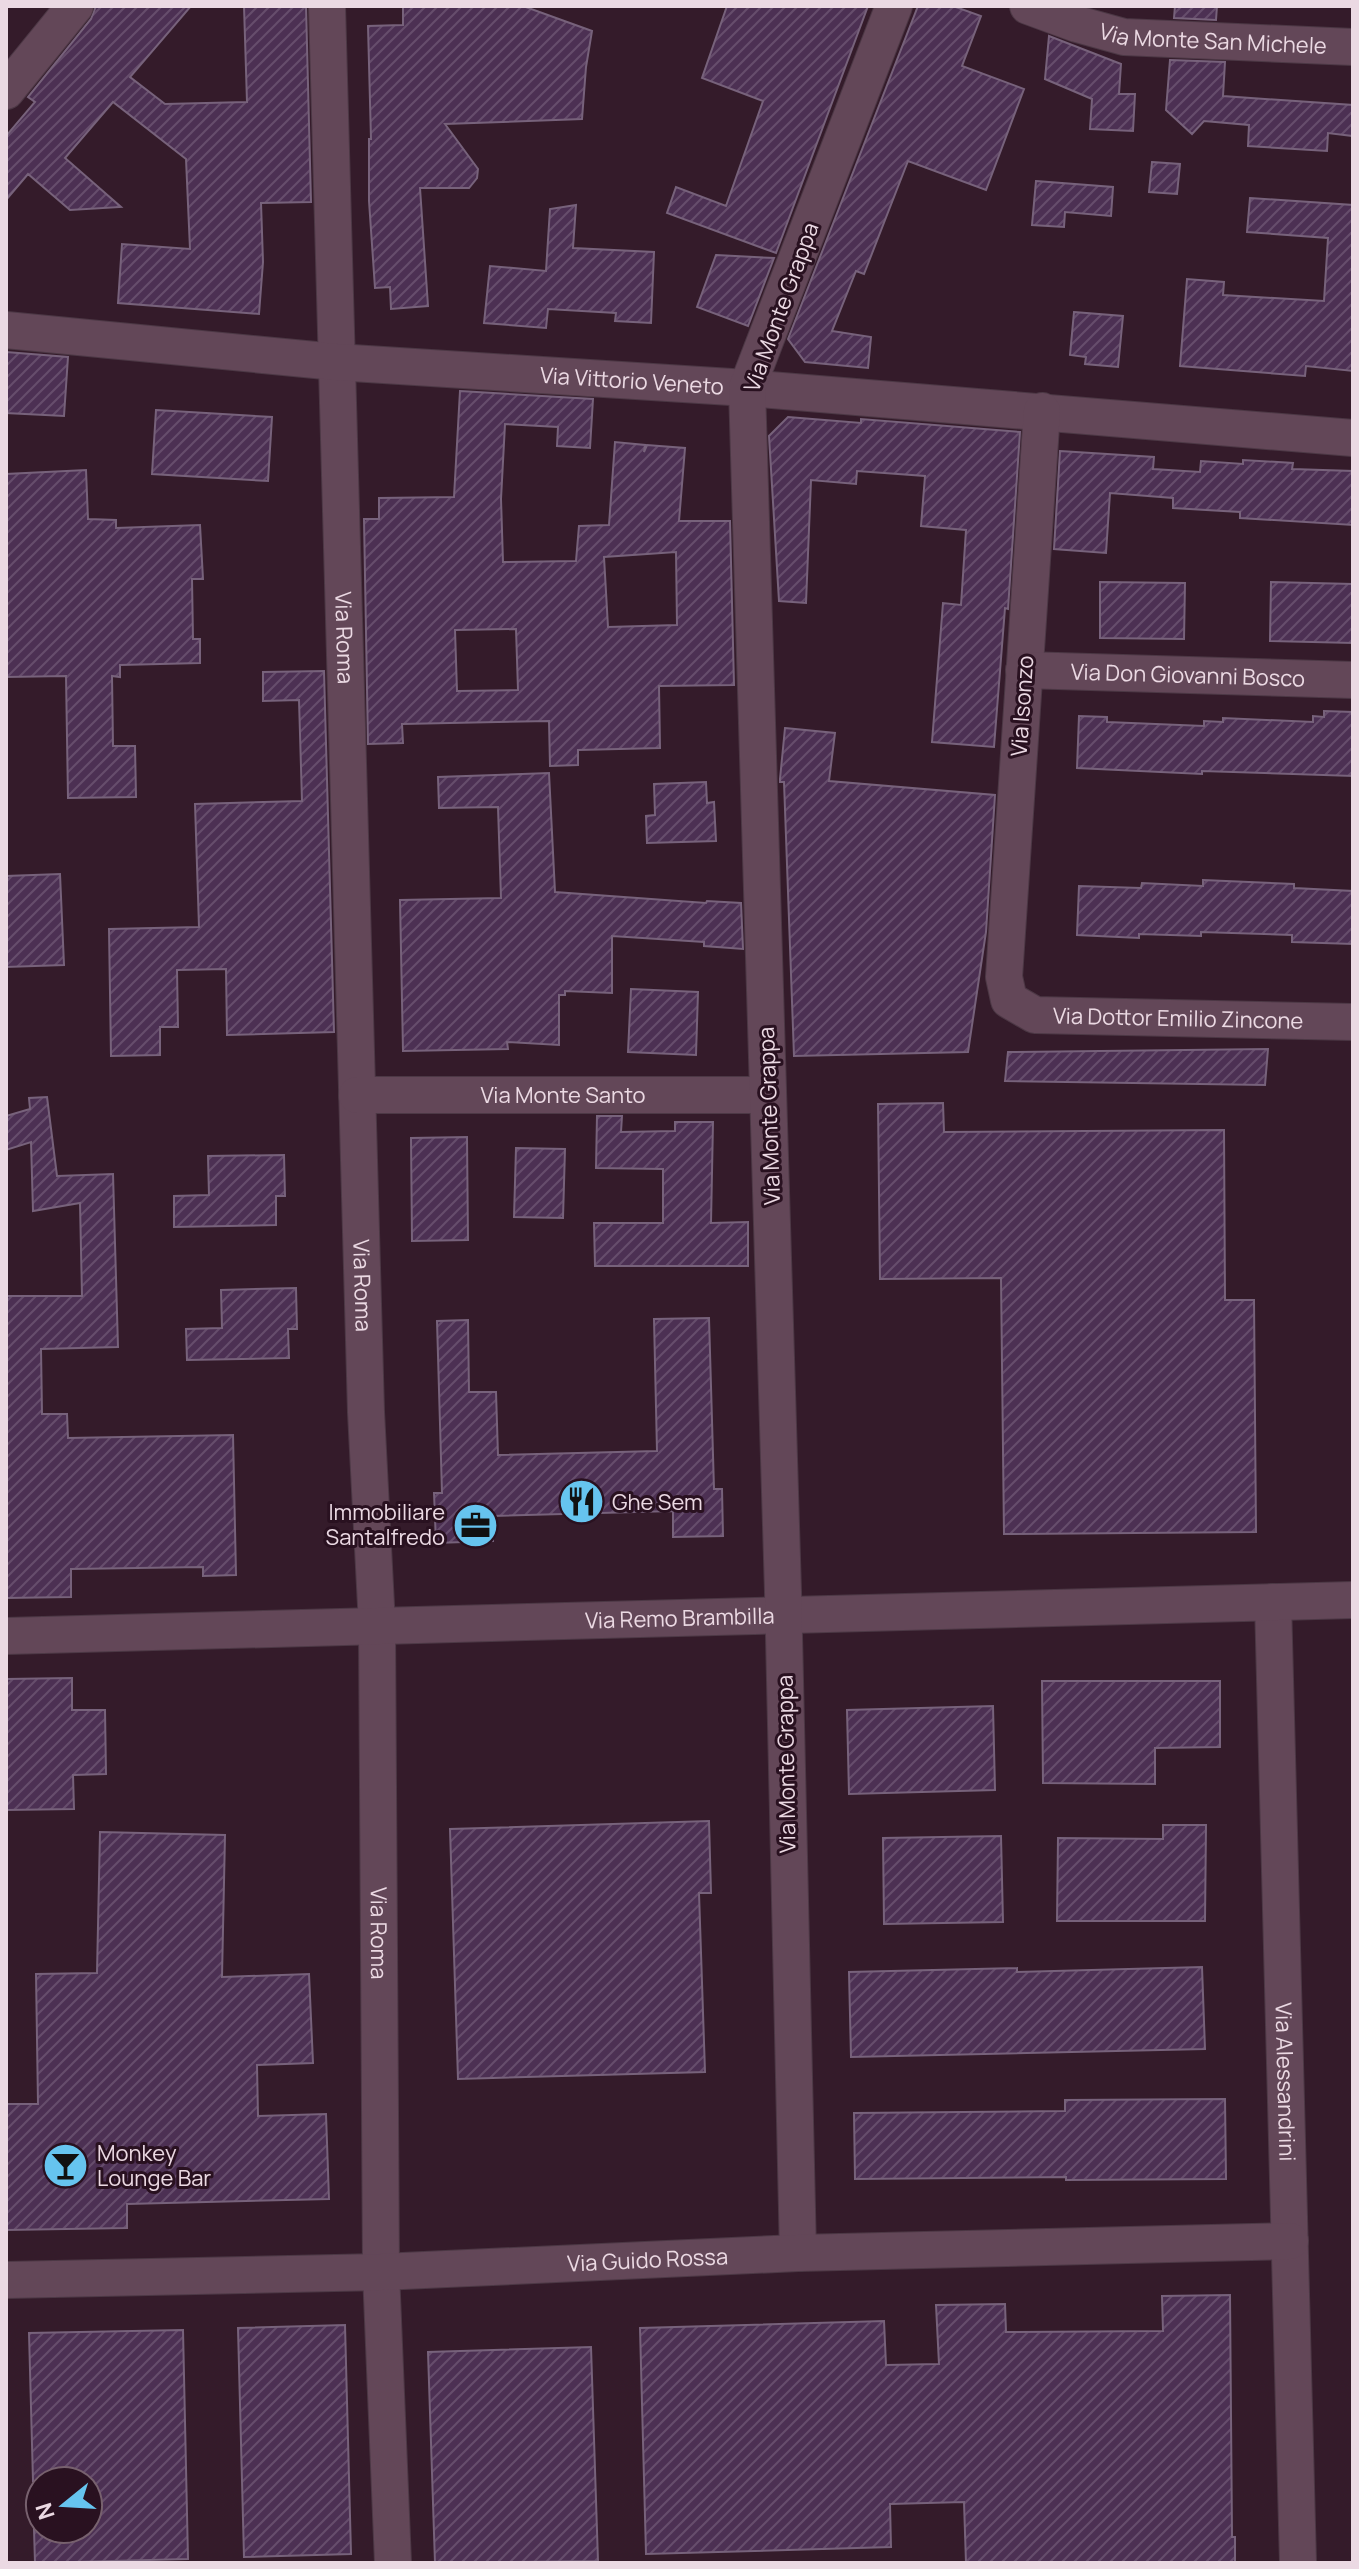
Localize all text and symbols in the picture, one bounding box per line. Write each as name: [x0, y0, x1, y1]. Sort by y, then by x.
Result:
street label: Via Monte San Michele: [1096, 16, 1328, 61]
street label: Via Monte Grappa: [736, 218, 826, 396]
street label: Via Vittorio Veneto: [539, 360, 725, 402]
street label: Via Roma: [328, 591, 361, 684]
street label: Via Isonzo: [1004, 654, 1040, 758]
street label: Via Don Giovanni Bosco: [1070, 656, 1306, 694]
street label: Via Dottor Emilio Zincone: [1053, 1000, 1304, 1036]
street label: Via Monte Grappa: [751, 1026, 787, 1206]
street label: Via Monte Santo: [480, 1080, 646, 1110]
street label: Via Roma: [346, 1239, 379, 1332]
restaurant icon: Ghe Sem: [557, 1478, 605, 1526]
place label: Ghe Sem: [612, 1487, 703, 1517]
place label: Immobiliare Santalfredo: [326, 1497, 445, 1552]
office icon: Immobiliare Santalfredo: [452, 1501, 500, 1549]
street label: Via Remo Brambilla: [585, 1600, 775, 1636]
street label: Via Monte Grappa: [769, 1675, 803, 1853]
street label: Via Roma: [364, 1887, 394, 1979]
street label: Via Alessandrini: [1268, 2002, 1303, 2162]
place label: Monkey Lounge Bar: [97, 2138, 211, 2193]
bar icon: Monkey Lounge Bar: [42, 2142, 90, 2190]
street label: Via Guido Rossa: [567, 2241, 729, 2278]
north arrow: [24, 2465, 104, 2545]
text: N: [28, 2499, 62, 2523]

